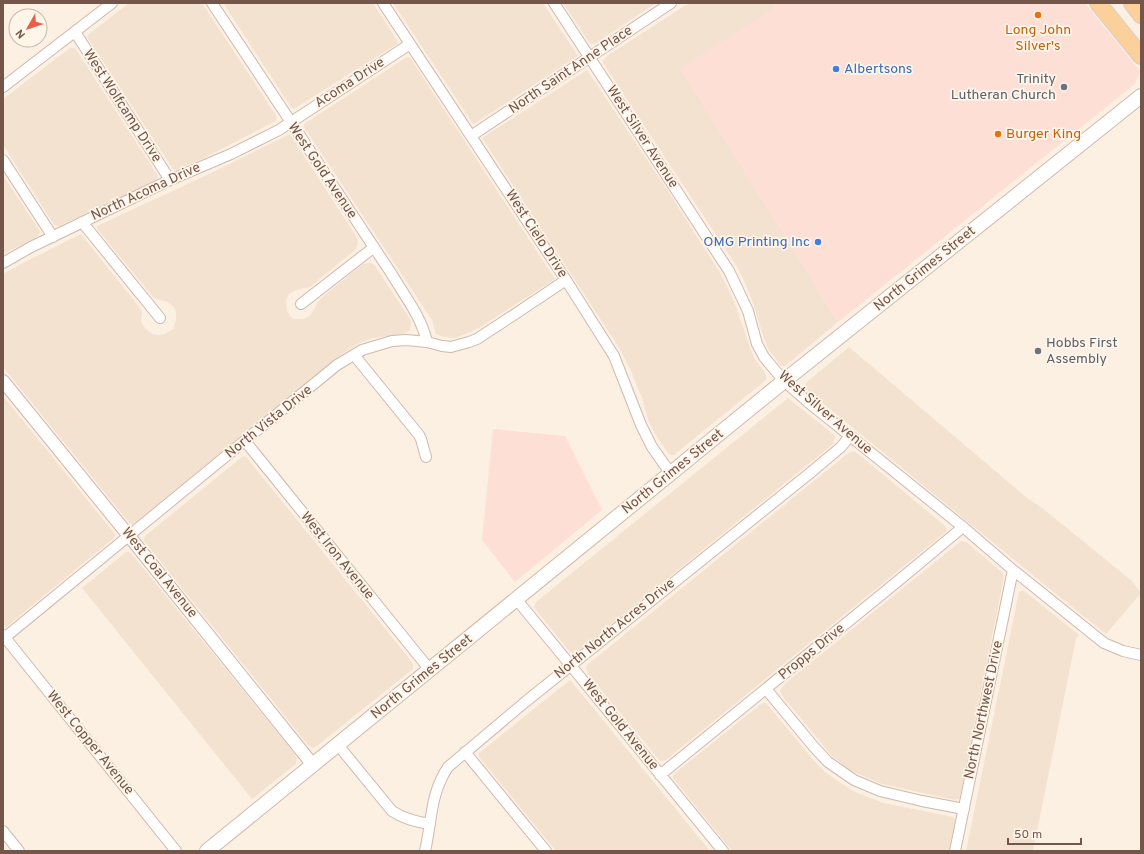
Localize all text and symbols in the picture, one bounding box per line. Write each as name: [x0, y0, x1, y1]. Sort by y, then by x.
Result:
north arrow: [8, 8, 48, 48]
marker: Long John Silver's: [1033, 10, 1043, 20]
street label: North Saint Anne Place: [506, 22, 636, 118]
place label: Long John Silver's: [1005, 22, 1071, 55]
text: N: [13, 26, 29, 41]
street label: West Wolfcamp Drive: [79, 46, 165, 166]
street label: Acoma Drive: [312, 54, 388, 112]
place label: Albertsons: [844, 61, 912, 78]
marker: Albertsons: [831, 64, 841, 74]
place label: Trinity Lutheran Church: [951, 71, 1056, 104]
street label: West Silver Avenue: [602, 82, 682, 192]
marker: Trinity Lutheran Church: [1059, 82, 1069, 92]
street label: West Gold Avenue: [284, 120, 360, 222]
place label: Burger King: [1006, 126, 1081, 143]
marker: Burger King: [993, 129, 1003, 139]
street label: North Acoma Drive: [89, 159, 203, 225]
street label: West Cielo Drive: [501, 187, 571, 281]
street label: North Grimes Street: [871, 223, 979, 315]
place label: OMG Printing Inc: [703, 234, 810, 251]
marker: OMG Printing Inc: [813, 237, 823, 247]
place label: Hobbs First Assembly: [1046, 335, 1118, 368]
marker: Hobbs First Assembly: [1033, 346, 1043, 356]
street label: West Silver Avenue: [774, 367, 876, 459]
street label: North Vista Drive: [222, 382, 316, 462]
street label: North Grimes Street: [619, 426, 727, 518]
street label: West Iron Avenue: [296, 509, 378, 603]
street label: West Coal Avenue: [117, 524, 201, 622]
street label: North North Acres Drive: [551, 575, 679, 683]
street label: Propps Drive: [775, 620, 849, 684]
street label: North Grimes Street: [368, 631, 476, 723]
street label: North Northwest Drive: [961, 639, 1007, 781]
street label: West Gold Avenue: [578, 676, 662, 774]
street label: West Copper Avenue: [43, 687, 137, 799]
scale bar: [1008, 820, 1081, 846]
text: 50 m: [1014, 827, 1042, 843]

